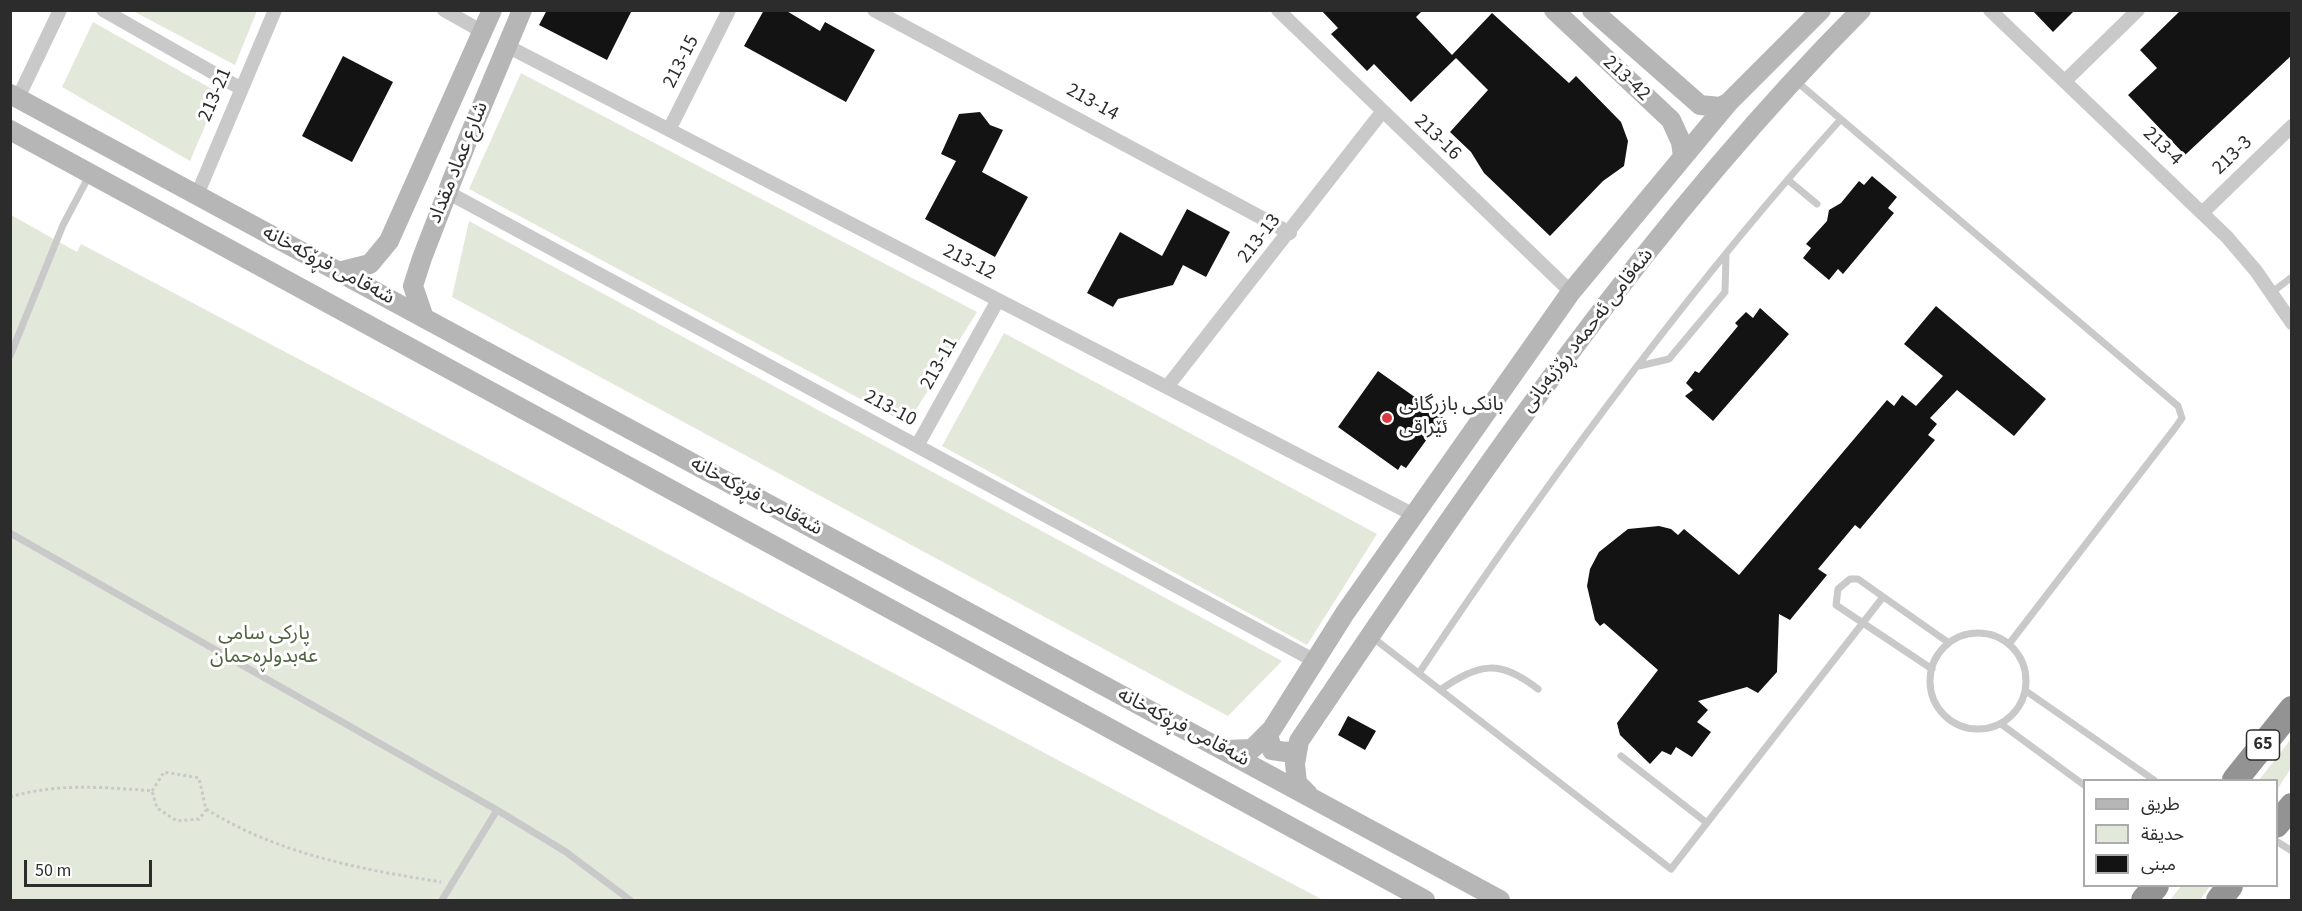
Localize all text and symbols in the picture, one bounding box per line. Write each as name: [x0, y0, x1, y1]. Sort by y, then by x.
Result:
street label: 213-15: [659, 32, 705, 92]
street label: 213-42: [1597, 51, 1655, 107]
street label: 213-21: [194, 65, 238, 125]
street label: 213-14: [1062, 79, 1122, 127]
street label: شارع عماد مقداد: [424, 99, 494, 227]
street label: 213-16: [1409, 110, 1465, 166]
street label: 213-4: [2137, 122, 2187, 172]
street label: 213-3: [2208, 131, 2258, 181]
street label: 213-13: [1233, 210, 1287, 268]
street label: شەقامی فڕۆکەخانە: [258, 221, 398, 311]
street label: 213-12: [939, 240, 999, 286]
street label: شەقامی ئەحمەد ڕۆژبەیانی: [1517, 244, 1659, 418]
street label: 213-11: [916, 334, 964, 394]
street label: 213-10: [860, 385, 920, 433]
place label: بانکی بازرگانی ئێراقی: [1399, 394, 1504, 441]
marker: بانکی بازرگانی ئێراقی: [1380, 411, 1394, 425]
street label: شەقامی فڕۆکەخانە: [686, 452, 826, 542]
park label: پارکی سامی عەبدولڕەحمان: [210, 623, 318, 670]
street label: شەقامی فڕۆکەخانە: [1113, 683, 1253, 773]
road number: 65: [2246, 730, 2280, 760]
legend: [2083, 779, 2278, 887]
text: طريق: [2141, 792, 2180, 817]
text: حديقة: [2141, 822, 2184, 847]
scale bar: [27, 848, 154, 886]
text: مبنى: [2141, 852, 2176, 877]
text: 50 m: [35, 858, 71, 883]

